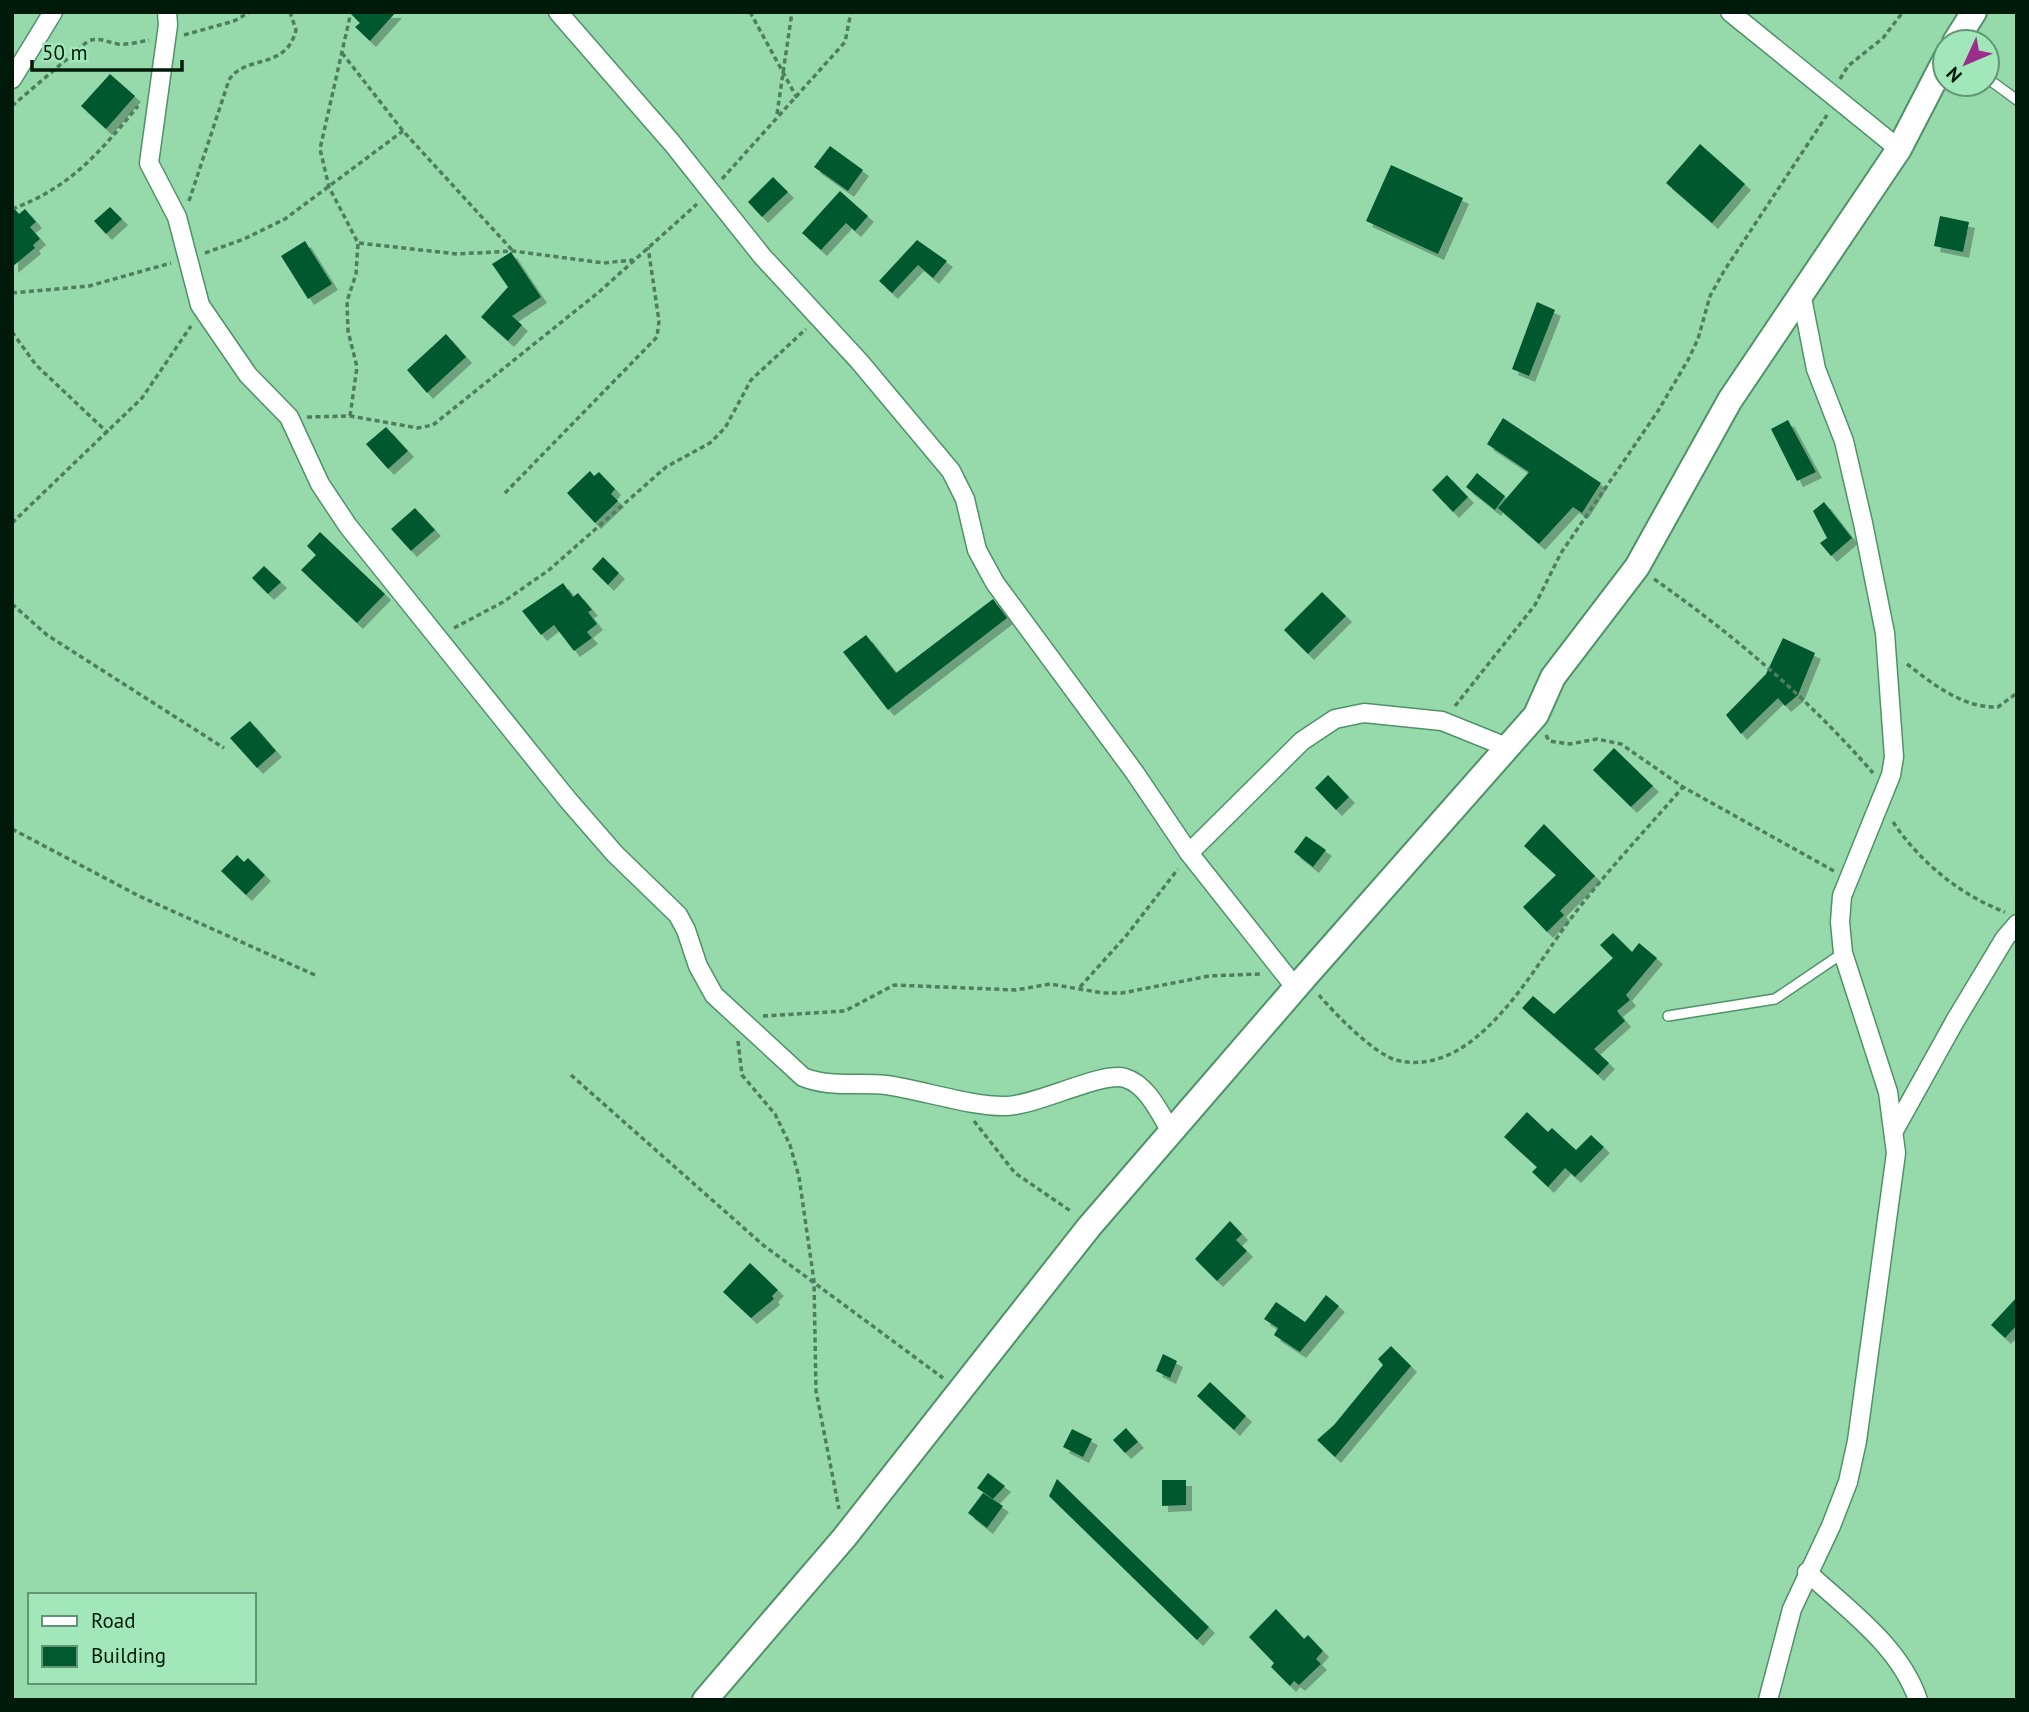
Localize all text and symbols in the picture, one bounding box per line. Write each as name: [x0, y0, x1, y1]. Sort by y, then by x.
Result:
scale bar: [32, 28, 182, 72]
north arrow: [1931, 28, 2001, 98]
text: 50 m: [42, 39, 88, 66]
text: N: [1941, 62, 1967, 88]
legend: [28, 1593, 256, 1684]
text: Road: [91, 1607, 135, 1634]
text: Building: [91, 1642, 166, 1669]

